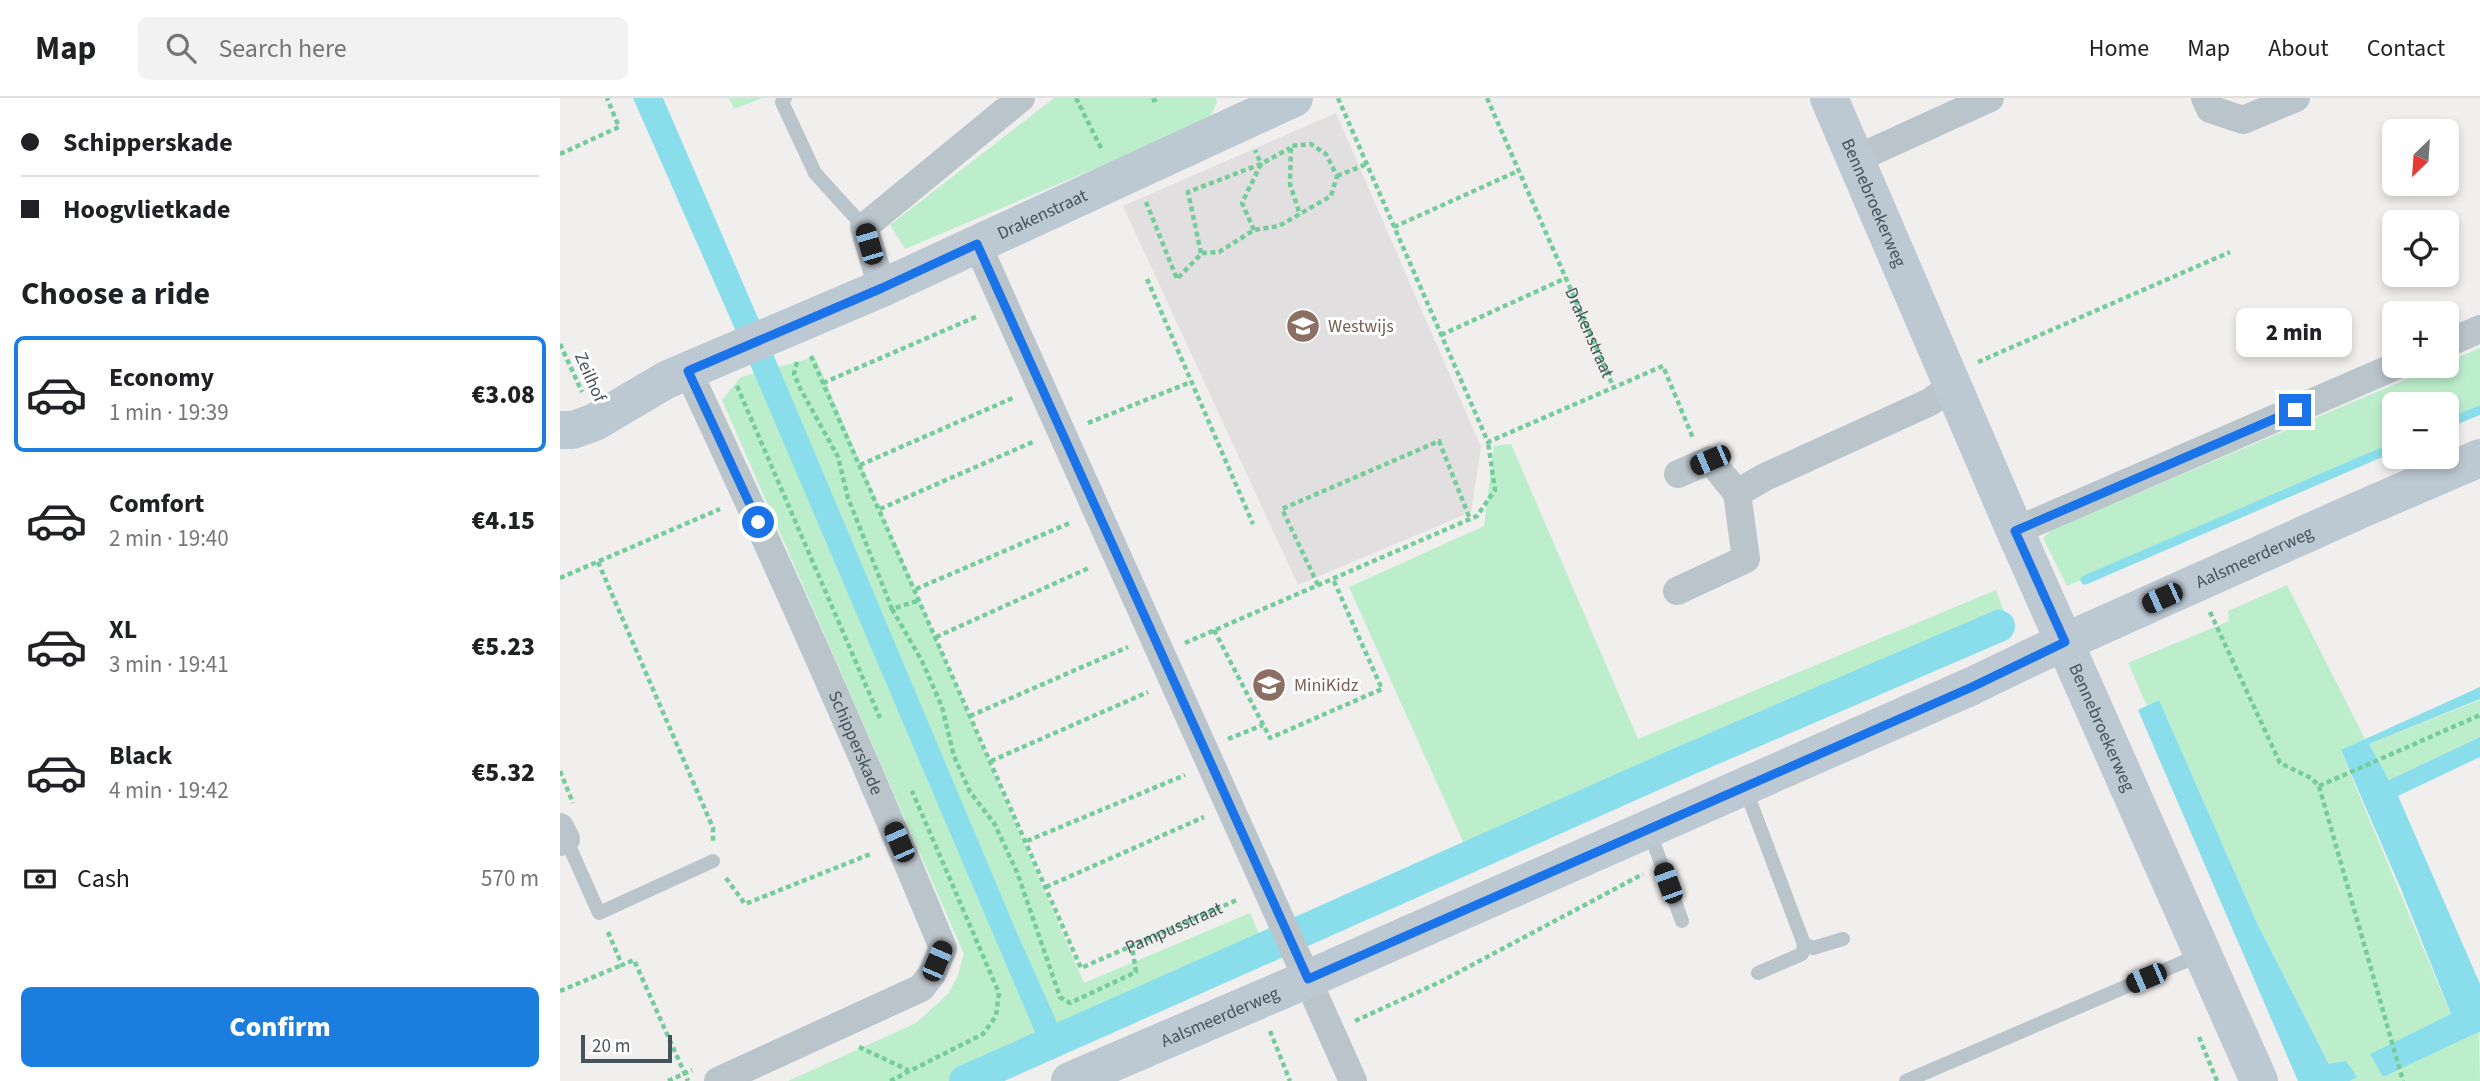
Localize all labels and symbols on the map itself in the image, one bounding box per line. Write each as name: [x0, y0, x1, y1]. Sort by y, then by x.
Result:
north arrow: [2382, 119, 2459, 196]
street label: Bennebroekerweg: [1835, 135, 1913, 271]
street label: Drakenstraat: [993, 183, 1091, 246]
car: [854, 221, 885, 267]
street label: Drakenstraat: [1559, 283, 1620, 382]
school or university icon: Westwijs: [1284, 307, 1322, 345]
callout: 2 min: [2237, 308, 2353, 358]
place label: Westwijs: [1328, 314, 1394, 339]
street label: Zeilhof: [568, 348, 612, 407]
route end: [2279, 394, 2311, 426]
car: [1687, 442, 1734, 478]
route start: [742, 506, 774, 538]
street label: Aalsmeerderweg: [2191, 520, 2317, 594]
car: [2139, 580, 2186, 616]
street label: Bennebroekerweg: [2063, 659, 2141, 795]
school or university icon: MiniKidz: [1250, 666, 1288, 704]
place label: MiniKidz: [1294, 673, 1359, 698]
street label: Schipperskade: [822, 687, 890, 799]
car: [881, 819, 918, 865]
car: [1651, 860, 1686, 906]
street label: Pampusstraat: [1121, 895, 1226, 960]
car: [920, 938, 955, 984]
car: [2123, 960, 2170, 996]
street label: Aalsmeerderweg: [1157, 980, 1283, 1053]
scale bar: [581, 1032, 672, 1064]

